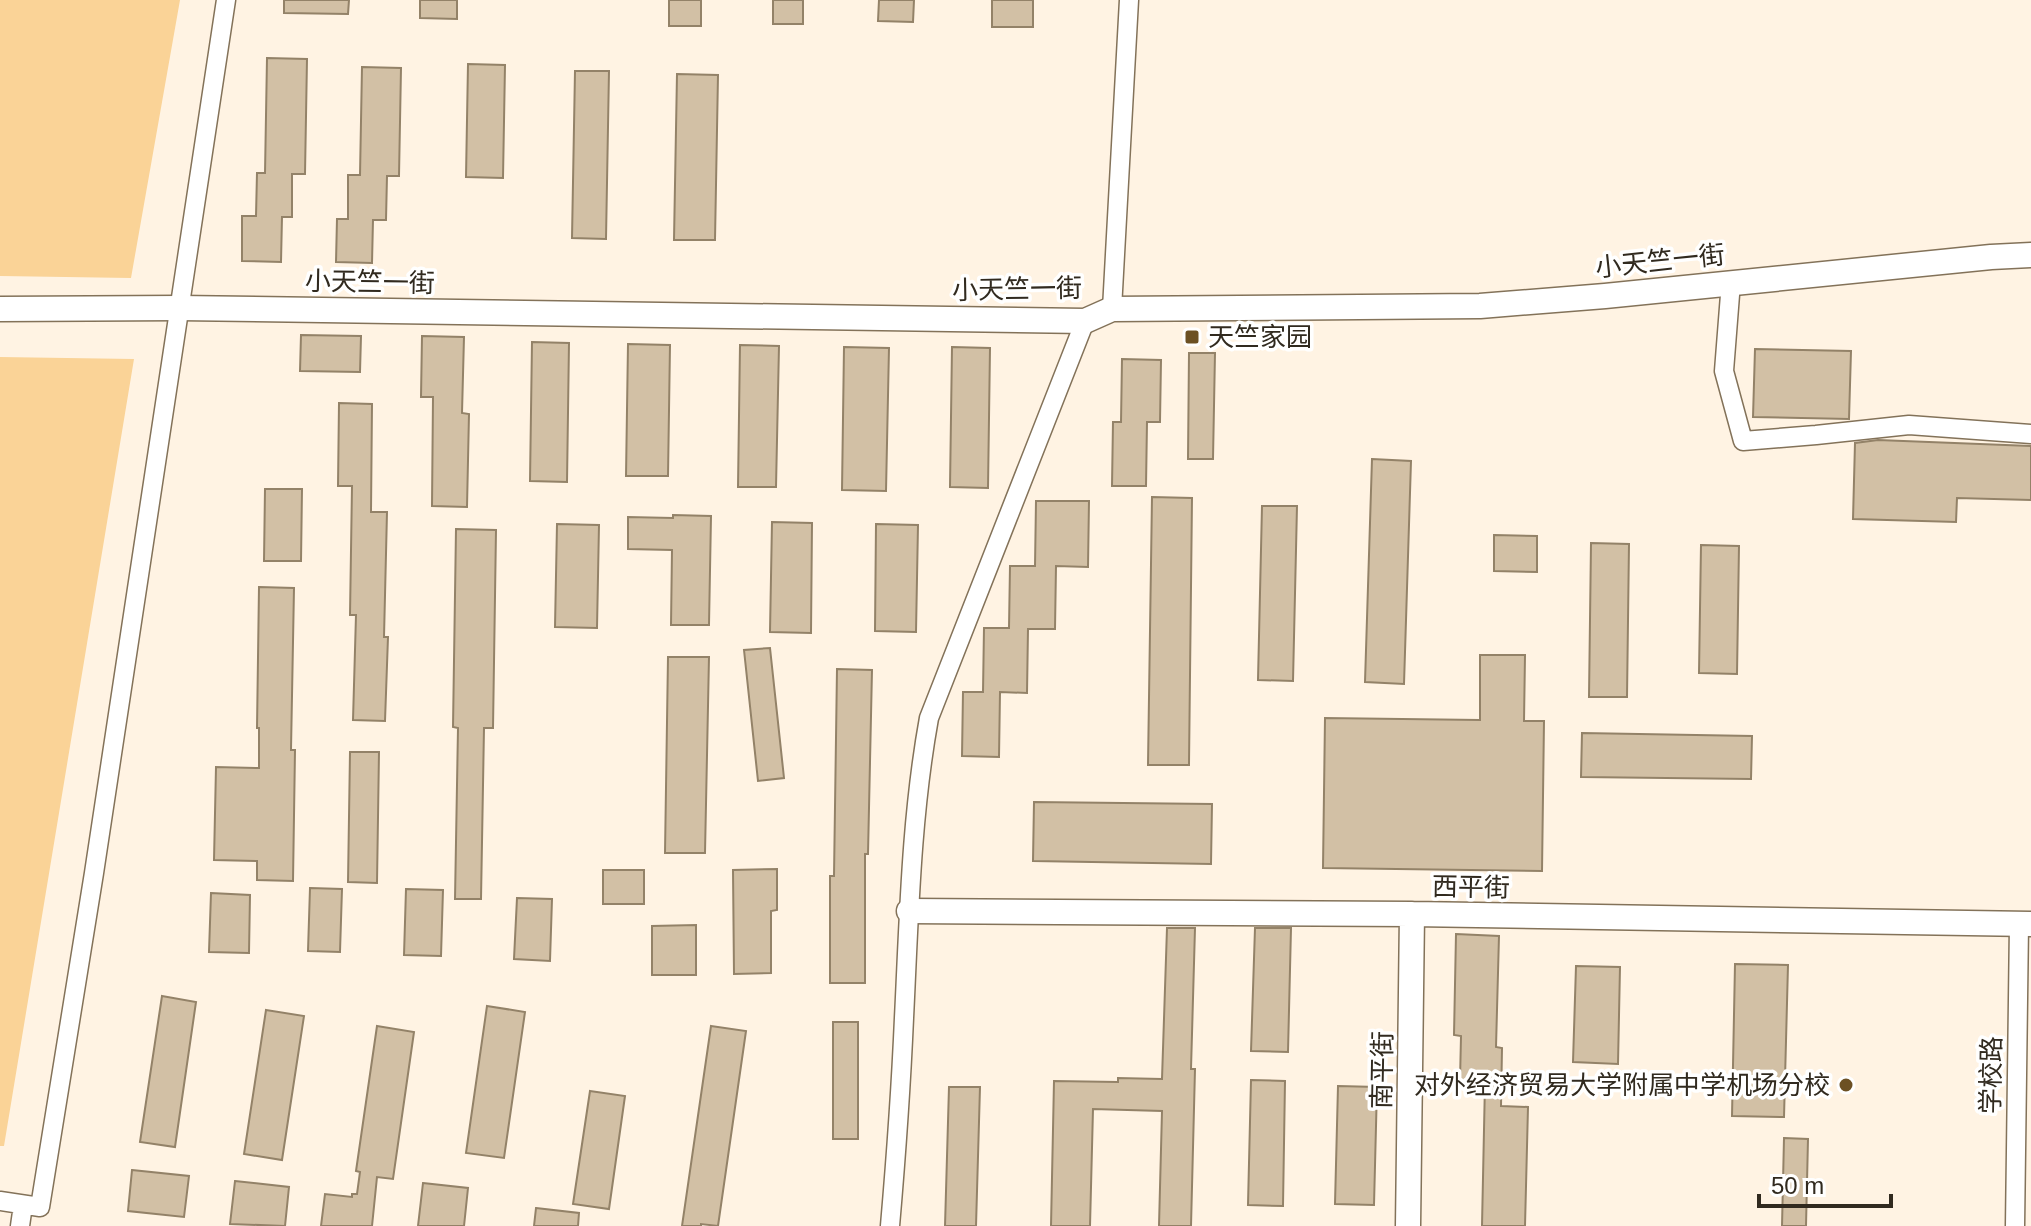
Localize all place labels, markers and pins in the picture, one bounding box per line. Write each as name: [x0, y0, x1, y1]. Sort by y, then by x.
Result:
place label: 天竺家园: [1208, 322, 1312, 352]
marker: 天竺家园: [1183, 328, 1201, 346]
place label: 对外经济贸易大学附属中学机场分校: [1414, 1070, 1830, 1100]
marker: 对外经济贸易大学附属中学机场分校: [1837, 1076, 1855, 1094]

